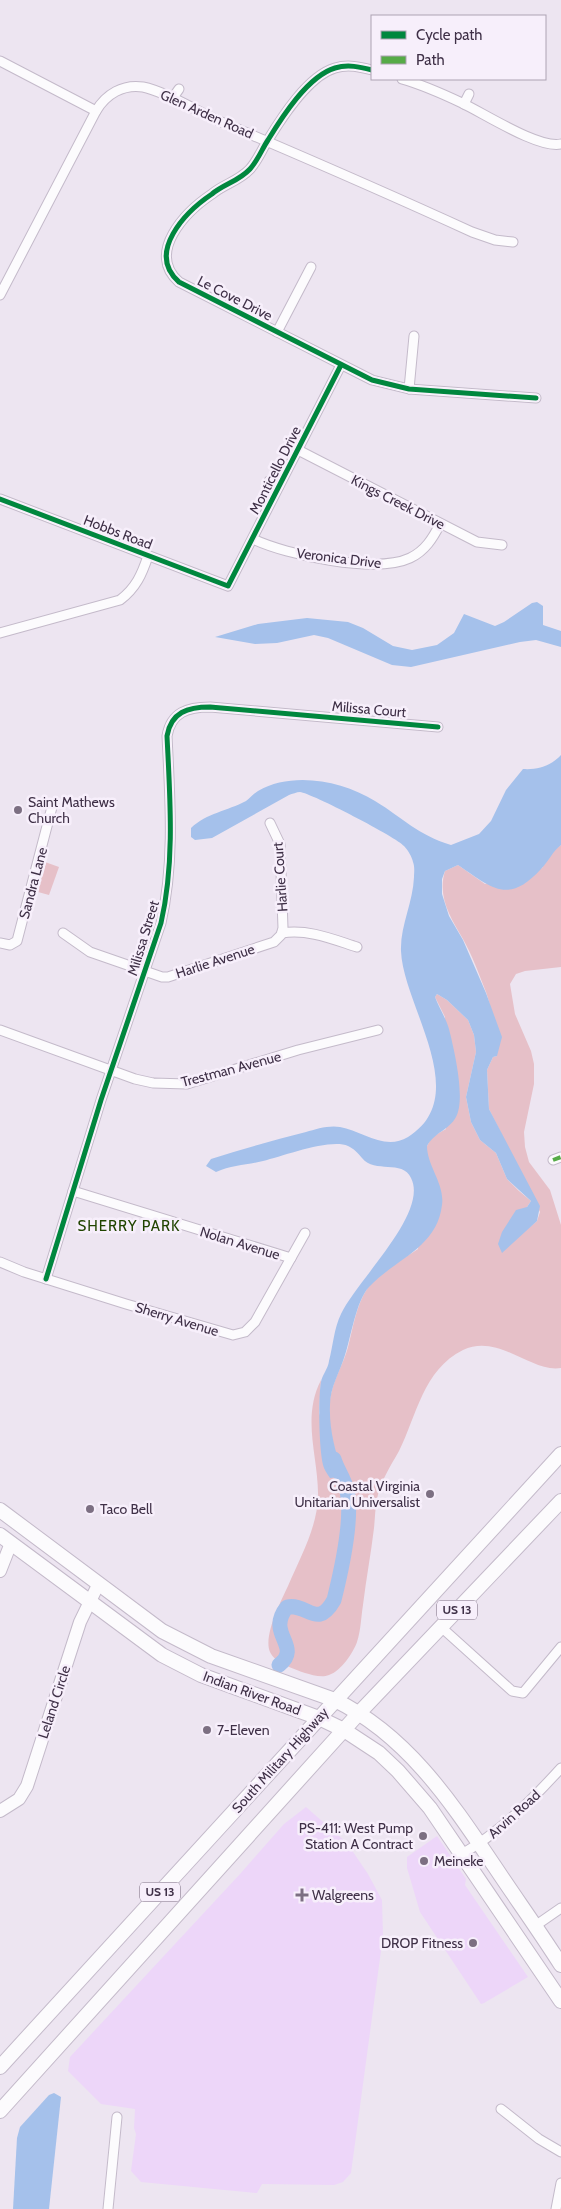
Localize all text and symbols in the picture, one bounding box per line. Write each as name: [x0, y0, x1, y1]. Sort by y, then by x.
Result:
legend: [371, 15, 546, 80]
text: Cycle path: [416, 26, 482, 44]
text: Path: [416, 51, 445, 69]
street label: Glen Arden Road: [158, 85, 256, 143]
street label: Le Cove Drive: [195, 271, 275, 325]
street label: Monticello Drive: [245, 423, 305, 517]
street label: Kings Creek Drive: [348, 471, 448, 533]
street label: Hobbs Road: [81, 511, 155, 553]
street label: Veronica Drive: [296, 544, 382, 572]
street label: Milissa Court: [331, 697, 407, 721]
place label: Saint Mathews Church: [28, 793, 115, 827]
marker: Saint Mathews Church: [12, 804, 24, 816]
street label: Harlie Court: [269, 841, 291, 913]
street label: Sandra Lane: [15, 845, 51, 921]
street label: Milissa Street: [123, 898, 163, 978]
street label: Harlie Avenue: [173, 940, 257, 982]
street label: Trestman Avenue: [179, 1047, 283, 1091]
district label: SHERRY PARK: [77, 1217, 181, 1235]
street label: Nolan Avenue: [198, 1222, 282, 1264]
street label: Sherry Avenue: [133, 1298, 221, 1340]
place label: Coastal Virginia Unitarian Universalist: [294, 1477, 420, 1511]
marker: Coastal Virginia Unitarian Universalist: [424, 1488, 436, 1500]
place label: Taco Bell: [100, 1500, 153, 1518]
marker: Taco Bell: [84, 1503, 96, 1515]
road number: US 13: [437, 1600, 477, 1620]
street label: Leland Circle: [34, 1663, 74, 1741]
street label: Indian River Road: [201, 1667, 303, 1719]
street label: South Military Highway: [228, 1703, 332, 1817]
place label: 7-Eleven: [217, 1721, 270, 1739]
marker: 7-Eleven: [201, 1724, 213, 1736]
street label: Arvin Road: [484, 1786, 544, 1842]
place label: PS-411: West Pump Station A Contract: [299, 1819, 413, 1853]
marker: PS-411: West Pump Station A Contract: [417, 1830, 429, 1842]
place label: Meineke: [434, 1852, 483, 1870]
marker: Meineke: [418, 1855, 430, 1867]
road number: US 13: [140, 1882, 180, 1901]
place label: Walgreens: [312, 1886, 374, 1904]
marker: Walgreens: [296, 1889, 308, 1901]
place label: DROP Fitness: [381, 1934, 463, 1952]
marker: DROP Fitness: [467, 1937, 479, 1949]

